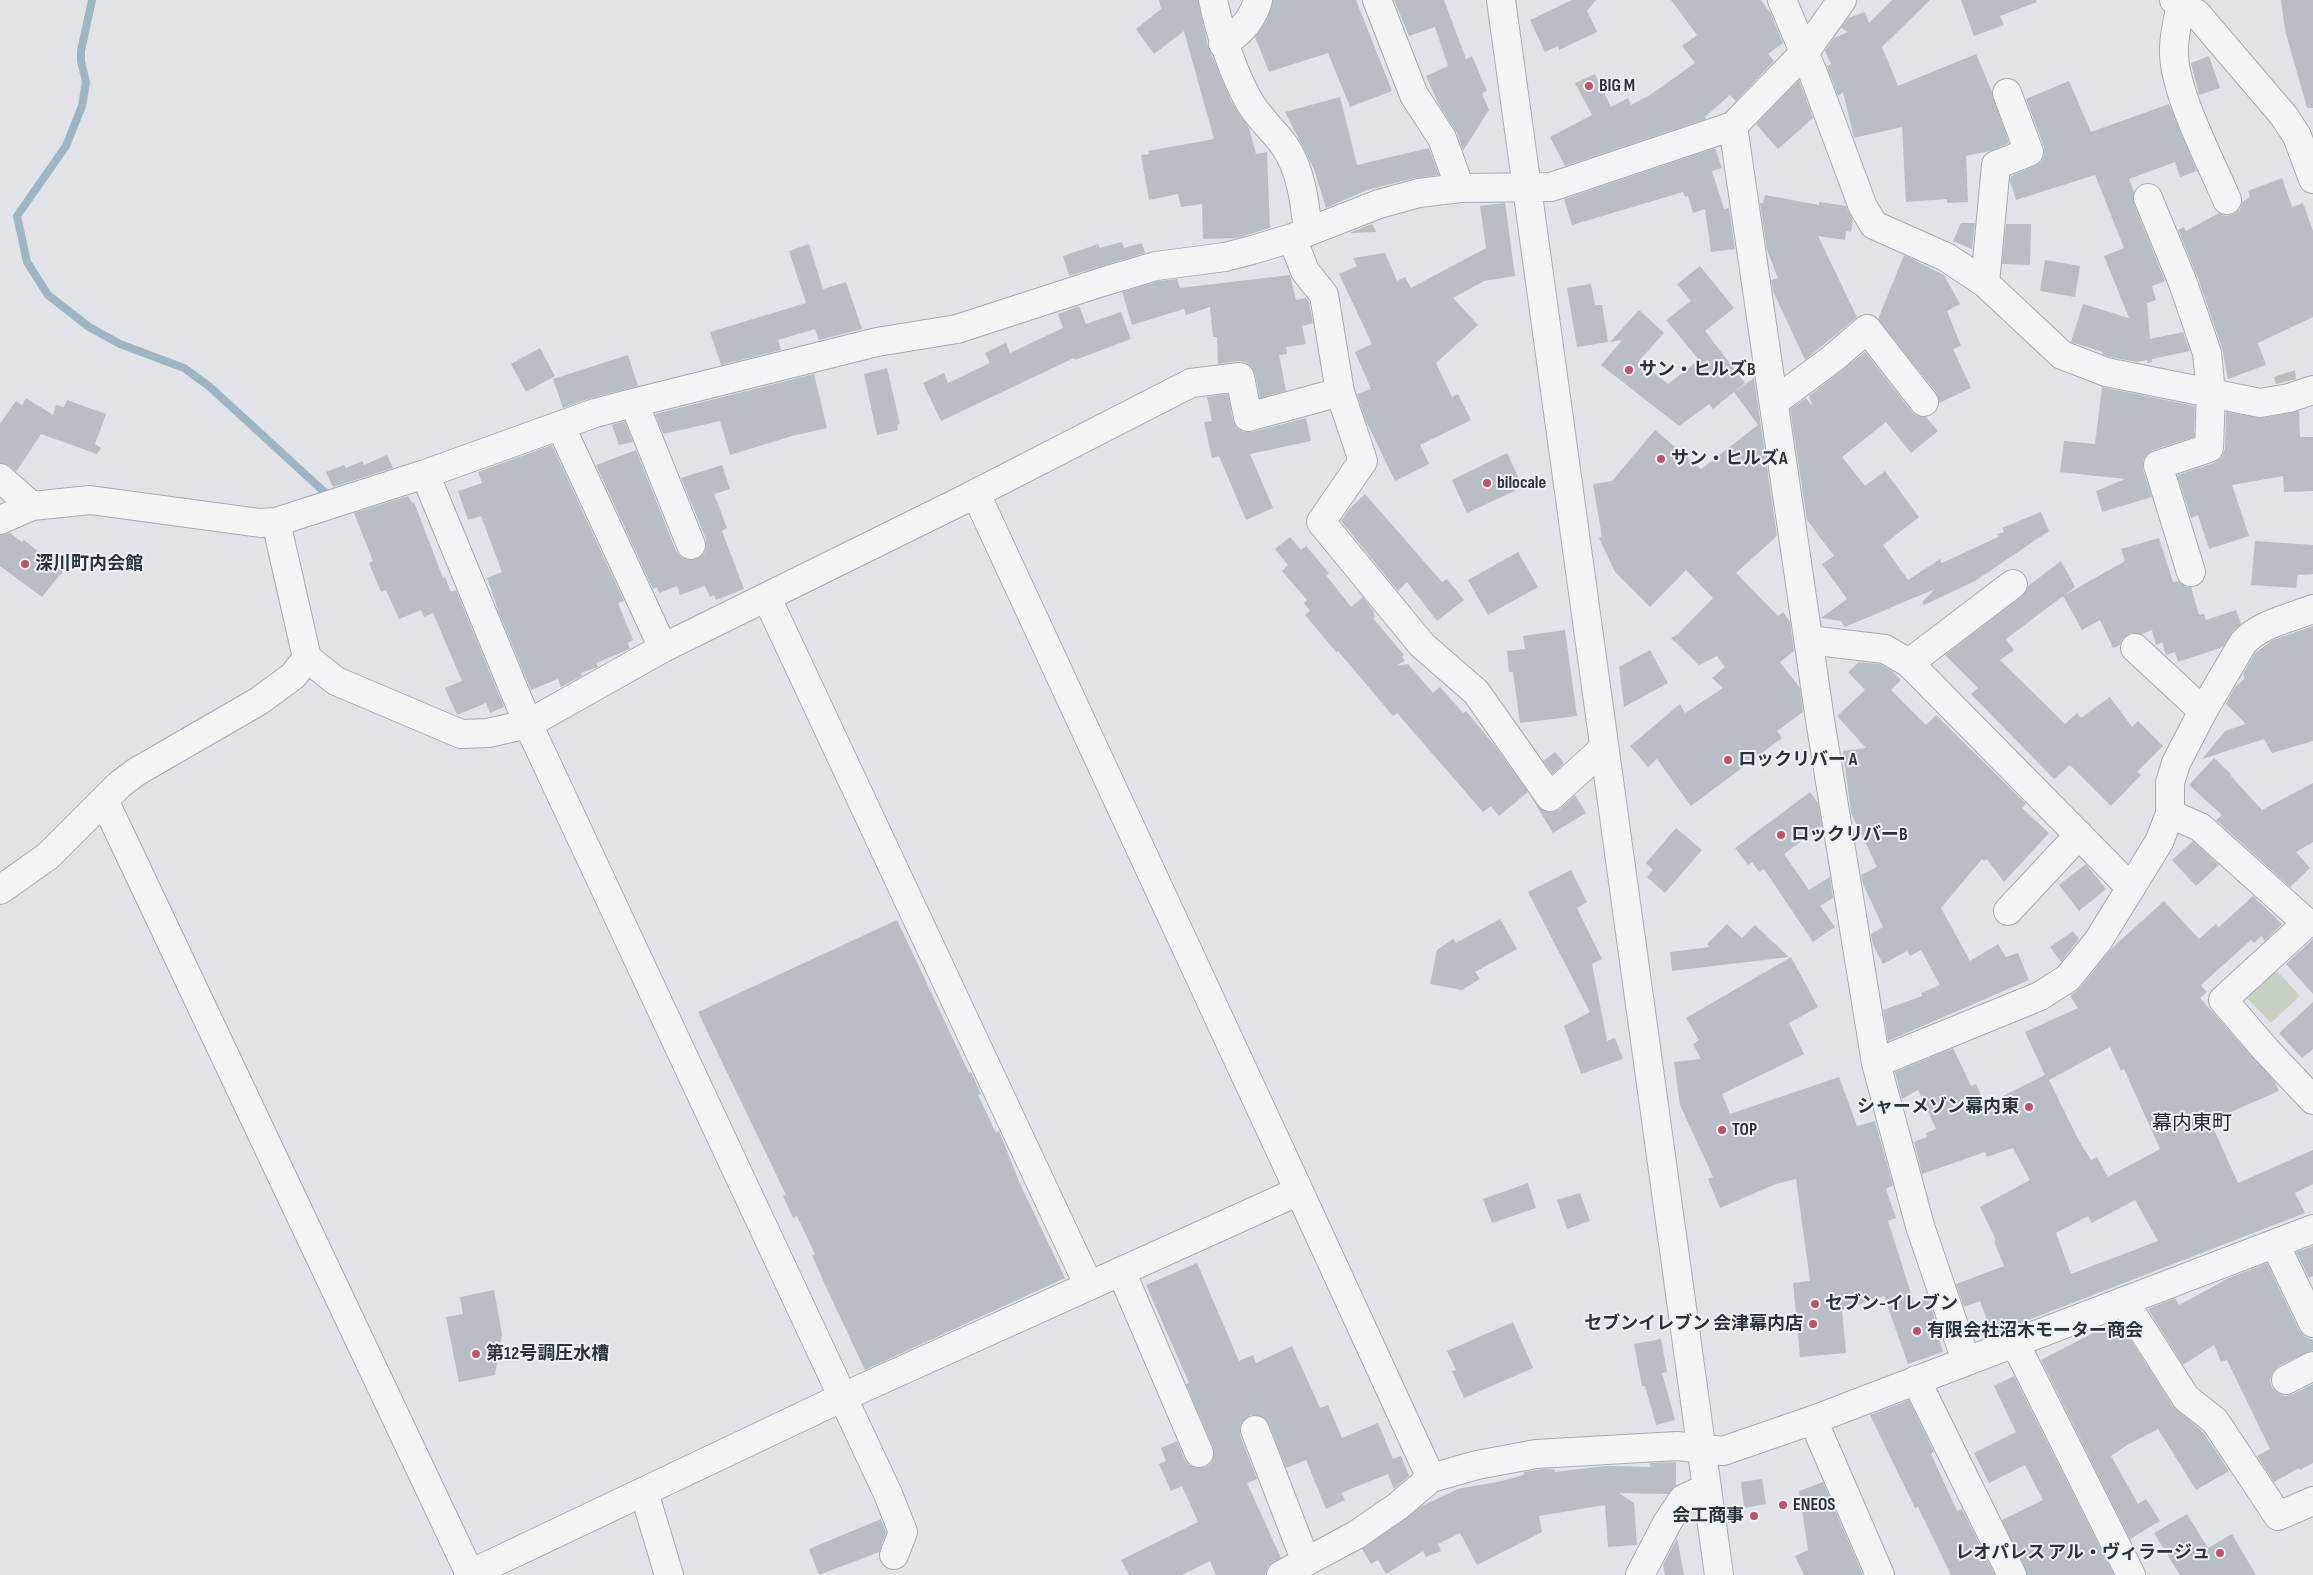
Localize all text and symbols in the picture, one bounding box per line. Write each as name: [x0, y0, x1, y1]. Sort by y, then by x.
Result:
place label: BIG M: [1599, 75, 1635, 97]
marker: BIG M: [1583, 80, 1595, 92]
place label: サン・ヒルズB: [1639, 359, 1756, 381]
marker: サン・ヒルズB: [1623, 364, 1635, 376]
place label: サン・ヒルズA: [1671, 448, 1788, 470]
marker: サン・ヒルズA: [1655, 453, 1667, 465]
place label: bilocale: [1497, 472, 1546, 494]
marker: bilocale: [1481, 477, 1493, 489]
place label: 深川町内会館: [35, 553, 143, 575]
marker: 深川町内会館: [19, 558, 31, 570]
place label: ロックリバー A: [1738, 749, 1857, 771]
marker: ロックリバー A: [1722, 754, 1734, 766]
place label: ロックリバーB: [1791, 824, 1908, 846]
marker: ロックリバーB: [1775, 829, 1787, 841]
place label: シャーメゾン幕内東: [1857, 1096, 2019, 1118]
marker: シャーメゾン幕内東: [2023, 1101, 2035, 1113]
district label: 幕内東町: [2152, 1112, 2232, 1136]
place label: TOP: [1732, 1119, 1757, 1141]
marker: TOP: [1716, 1124, 1728, 1136]
place label: セブン-イレブン: [1825, 1293, 1958, 1315]
marker: セブン-イレブン: [1809, 1298, 1821, 1310]
place label: セブンイレブン 会津幕内店: [1584, 1313, 1803, 1335]
marker: セブンイレブン 会津幕内店: [1807, 1318, 1819, 1330]
place label: 有限会社沼木モーター商会: [1927, 1320, 2143, 1342]
marker: 有限会社沼木モーター商会: [1911, 1325, 1923, 1337]
place label: 第12号調圧水槽: [486, 1343, 609, 1365]
marker: 第12号調圧水槽: [470, 1348, 482, 1360]
place label: ENEOS: [1793, 1494, 1835, 1516]
marker: ENEOS: [1777, 1499, 1789, 1511]
place label: 会工商事: [1672, 1505, 1744, 1527]
marker: 会工商事: [1748, 1510, 1760, 1522]
place label: レオパレス アル・ヴィラージュ: [1955, 1542, 2210, 1564]
marker: レオパレス アル・ヴィラージュ: [2214, 1547, 2226, 1559]

